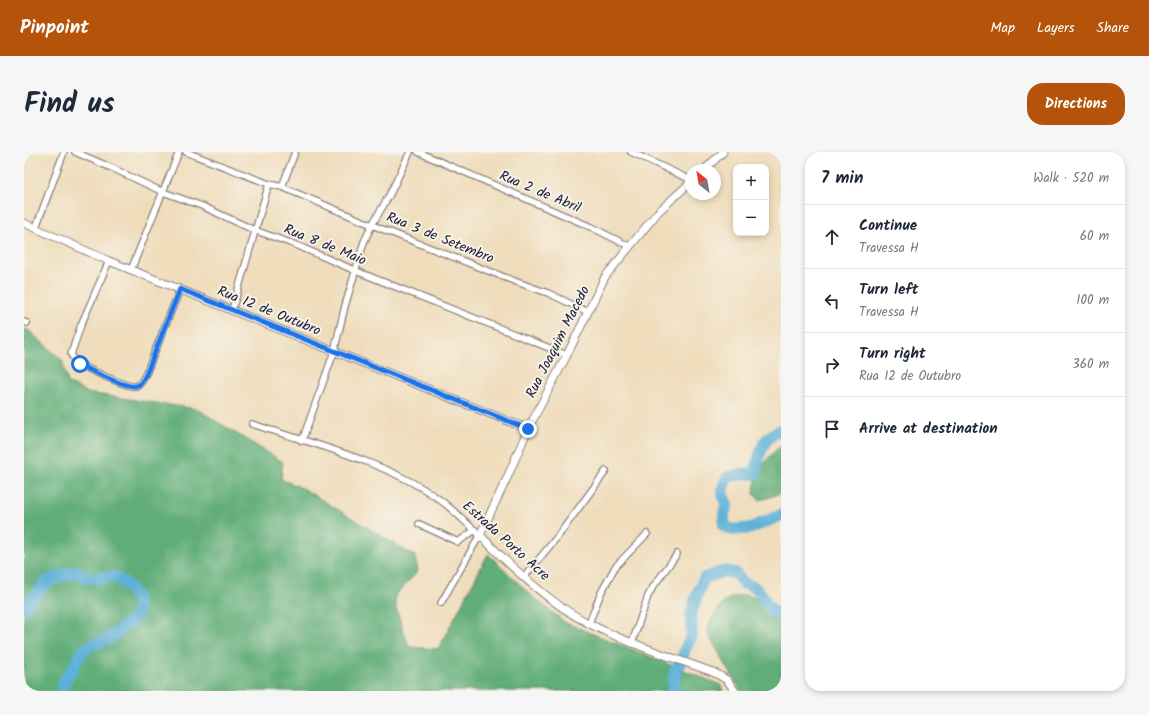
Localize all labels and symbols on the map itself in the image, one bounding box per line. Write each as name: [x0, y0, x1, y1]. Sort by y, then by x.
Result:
north arrow: [685, 164, 721, 200]
street label: Rua 2 de Abril: [496, 165, 585, 219]
street label: Rua 3 de Setembro: [383, 206, 497, 270]
street label: Rua 8 de Maio: [280, 218, 370, 272]
street label: Rua 12 de Outubro: [214, 280, 324, 342]
street label: Rua Joaquim Macedo: [520, 282, 596, 402]
route start: [71, 355, 89, 373]
route end: [519, 420, 537, 438]
street label: Estrada Porto Acre: [457, 495, 555, 587]

